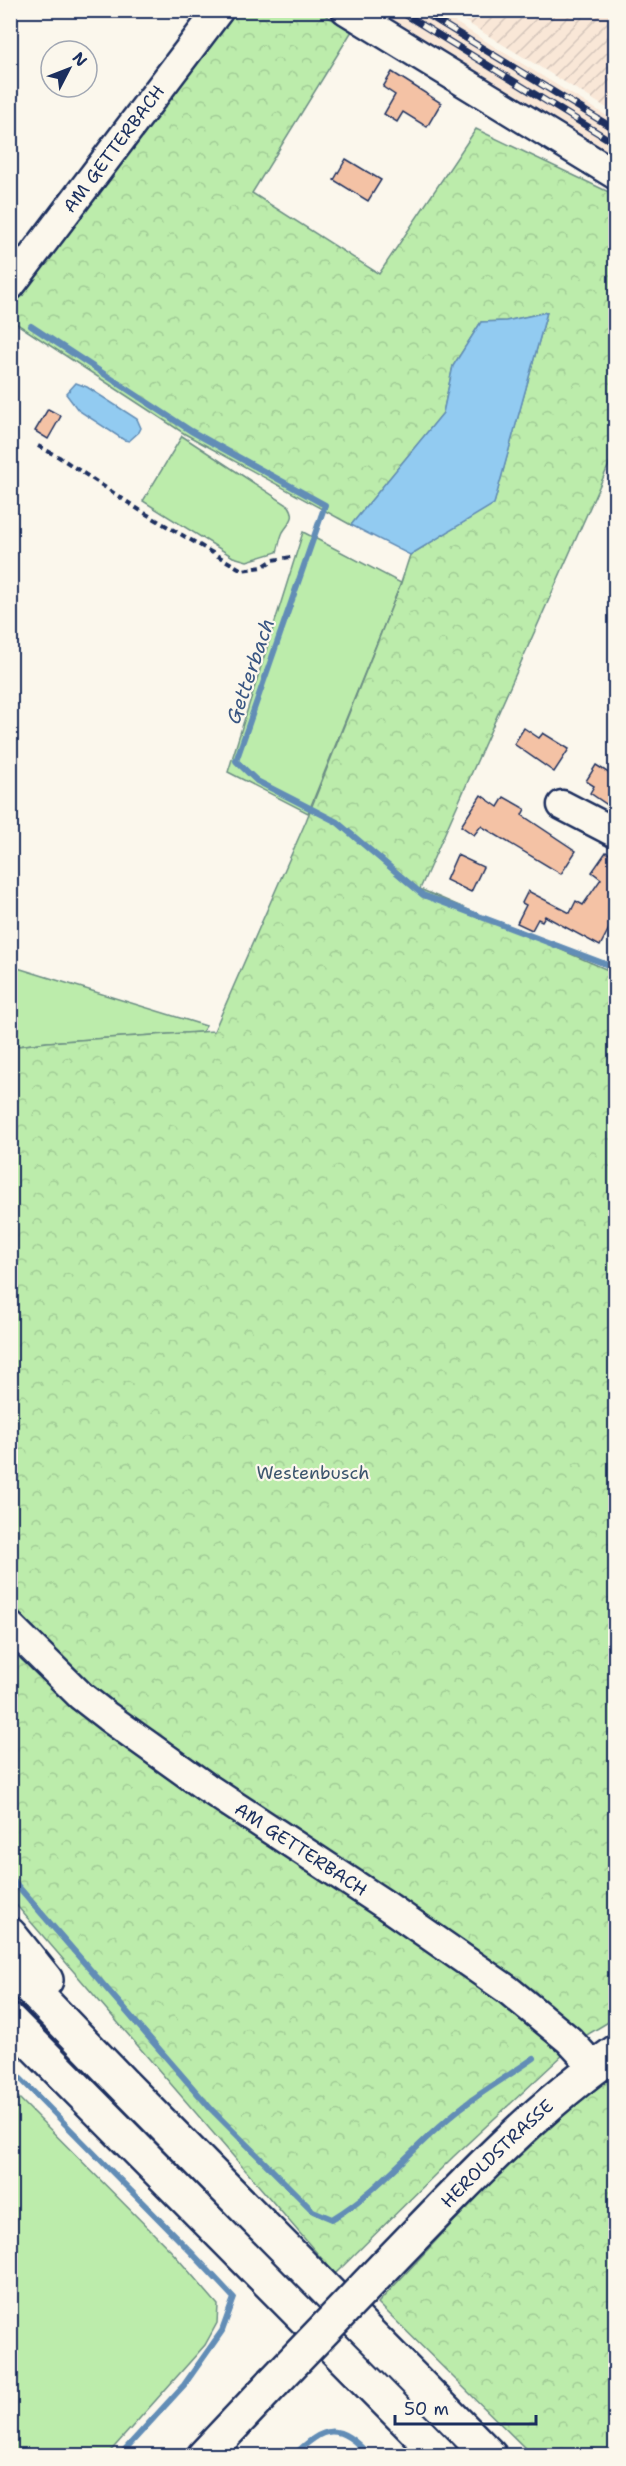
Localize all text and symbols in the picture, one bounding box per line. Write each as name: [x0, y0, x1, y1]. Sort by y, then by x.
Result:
north arrow: [39, 39, 99, 99]
text: N: [68, 48, 92, 71]
street label: AM GETTERBACH: [58, 80, 170, 218]
water label: Getterbach: [220, 615, 280, 727]
park label: Westenbusch: [257, 1461, 369, 1485]
street label: AM GETTERBACH: [230, 1797, 372, 1902]
street label: HEROLDSTRASSE: [436, 2094, 558, 2213]
scale bar: [395, 2388, 536, 2426]
text: 50 m: [404, 2397, 449, 2421]

